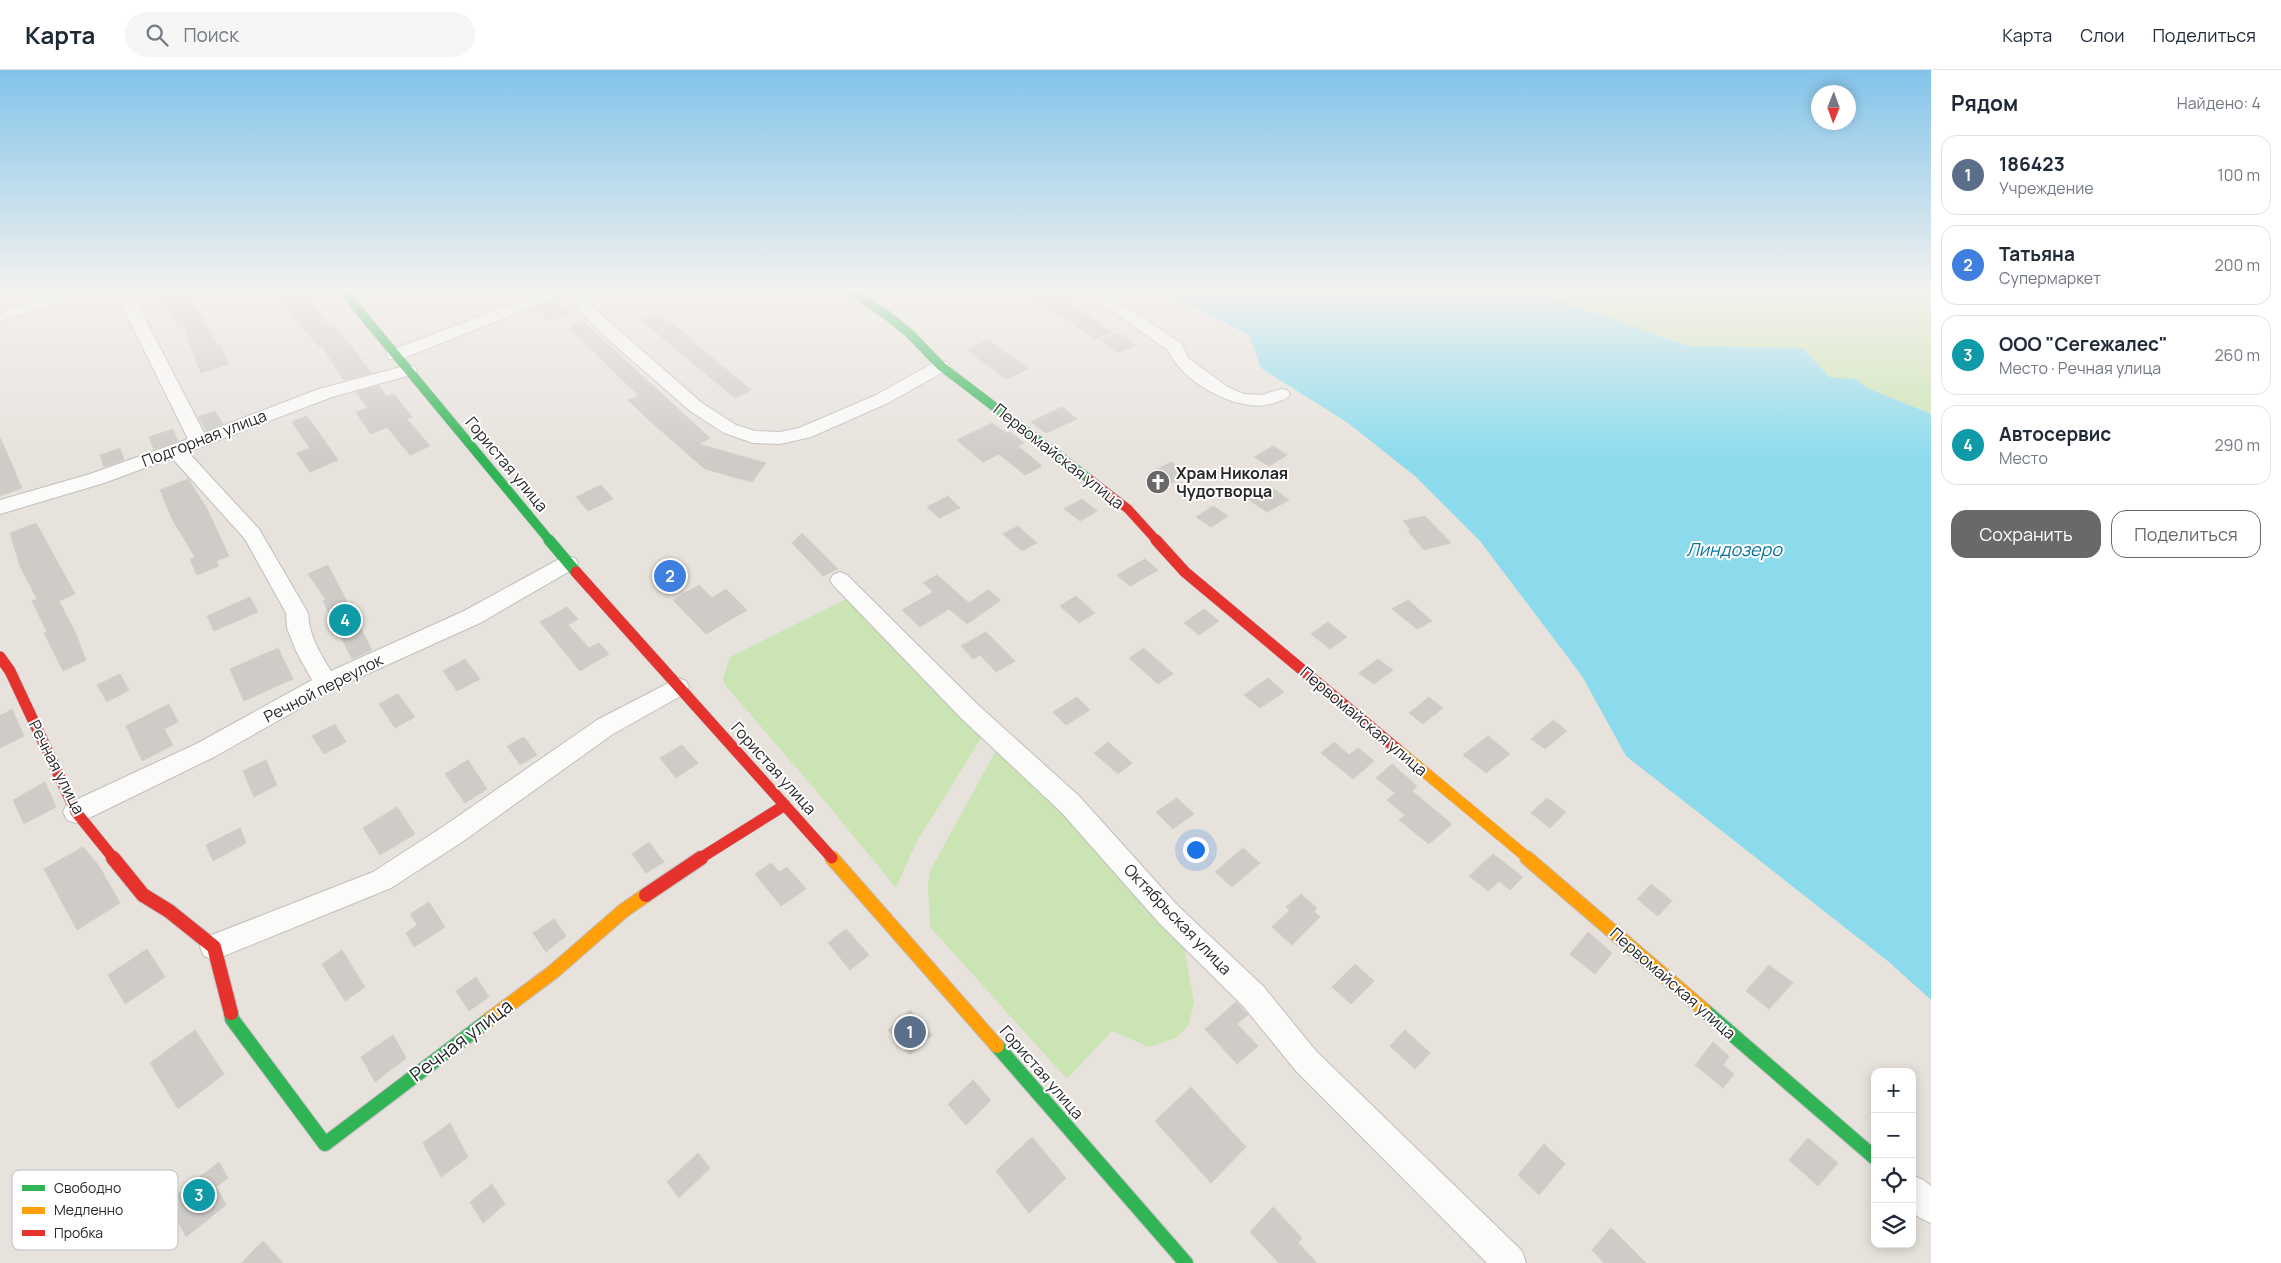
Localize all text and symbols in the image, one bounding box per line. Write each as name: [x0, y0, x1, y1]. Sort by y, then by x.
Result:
search box: [125, 12, 475, 57]
text: Карта: [25, 18, 95, 51]
icon: search: [143, 21, 171, 49]
text: Поиск: [183, 22, 239, 48]
text: Карта: [2002, 23, 2052, 47]
text: Слои: [2080, 23, 2124, 47]
text: Поделиться: [2152, 23, 2256, 47]
north arrow: [1811, 85, 1856, 130]
text: Рядом: [1951, 89, 2018, 117]
text: Найдено: 4: [2177, 92, 2261, 114]
text: 186423: [1999, 151, 2065, 177]
text: 1: [1964, 164, 1972, 186]
text: 100 m: [2217, 164, 2260, 186]
text: Учреждение: [1999, 177, 2094, 199]
text: Татьяна: [1999, 241, 2075, 267]
text: 2: [1963, 254, 1973, 276]
text: 200 m: [2215, 254, 2260, 276]
text: Супермаркет: [1999, 267, 2101, 289]
text: ООО "Сегежалес": [1999, 331, 2168, 357]
text: 3: [1963, 344, 1973, 366]
text: 260 m: [2214, 344, 2260, 366]
text: Место · Речная улица: [1999, 357, 2161, 379]
street label: Первомайская улица: [989, 398, 1129, 514]
street label: Подгорная улица: [138, 404, 270, 472]
street label: Гористая улица: [461, 412, 553, 516]
text: Автосервис: [1999, 421, 2111, 447]
text: 4: [1963, 434, 1973, 456]
text: 290 m: [2214, 434, 2260, 456]
text: Место: [1999, 447, 2048, 469]
place label: Храм Николая Чудотворца: [1176, 462, 1288, 502]
church icon: Храм Николая Чудотворца: [1145, 469, 1171, 495]
button: Сохранить: [1951, 510, 2101, 558]
button: Поделиться: [2111, 510, 2261, 558]
water label: Линдозеро: [1686, 537, 1783, 561]
pin: 2: [654, 557, 686, 595]
pin: 4: [329, 601, 361, 639]
street label: Речной переулок: [260, 648, 387, 727]
street label: Первомайская улица: [1296, 661, 1432, 781]
street label: Речная улица: [24, 716, 90, 818]
street label: Гористая улица: [726, 717, 822, 819]
your location: [1183, 837, 1209, 863]
street label: Октябрьская улица: [1119, 859, 1237, 979]
street label: Первомайская улица: [1605, 922, 1741, 1044]
street label: Речная улица: [404, 993, 518, 1087]
pin: 1: [894, 1013, 926, 1051]
street label: Гористая улица: [995, 1020, 1089, 1124]
map controls: [1871, 1068, 1916, 1248]
button: +: [1871, 1068, 1916, 1113]
button: −: [1871, 1113, 1916, 1158]
button: locate: [1871, 1158, 1916, 1203]
legend: [12, 1170, 178, 1250]
pin: 3: [183, 1176, 215, 1214]
text: Свободно: [54, 1178, 121, 1197]
text: Медленно: [54, 1200, 123, 1219]
button: layers: [1871, 1203, 1916, 1248]
text: Пробка: [54, 1223, 103, 1242]

